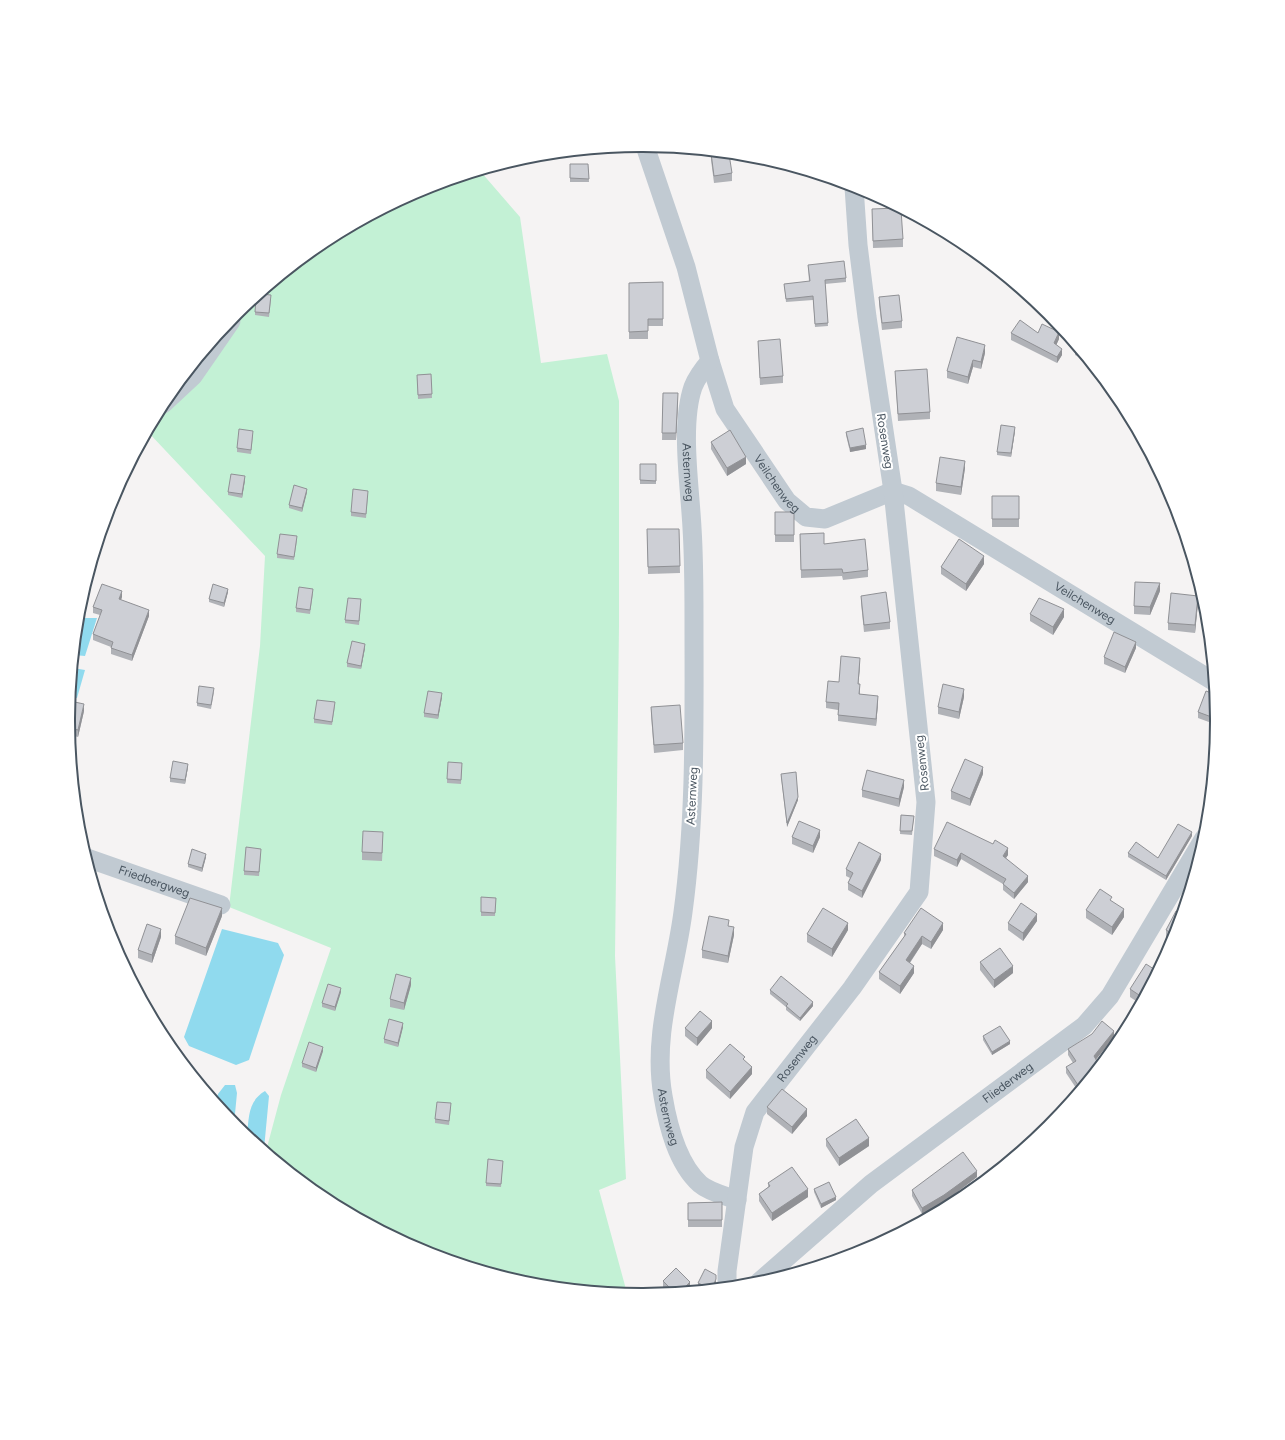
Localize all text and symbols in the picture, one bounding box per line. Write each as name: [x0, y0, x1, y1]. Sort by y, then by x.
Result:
street label: Rosenweg: [874, 412, 896, 470]
street label: Asternweg: [679, 443, 697, 502]
street label: Veilchenweg: [751, 452, 803, 516]
street label: Veilchenweg: [1052, 579, 1118, 627]
street label: Rosenweg: [912, 734, 932, 792]
street label: Asternweg: [683, 767, 701, 825]
street label: Friedbergweg: [117, 863, 191, 900]
street label: Rosenweg: [774, 1032, 820, 1085]
street label: Fliederweg: [980, 1059, 1036, 1106]
street label: Asternweg: [655, 1087, 682, 1147]

